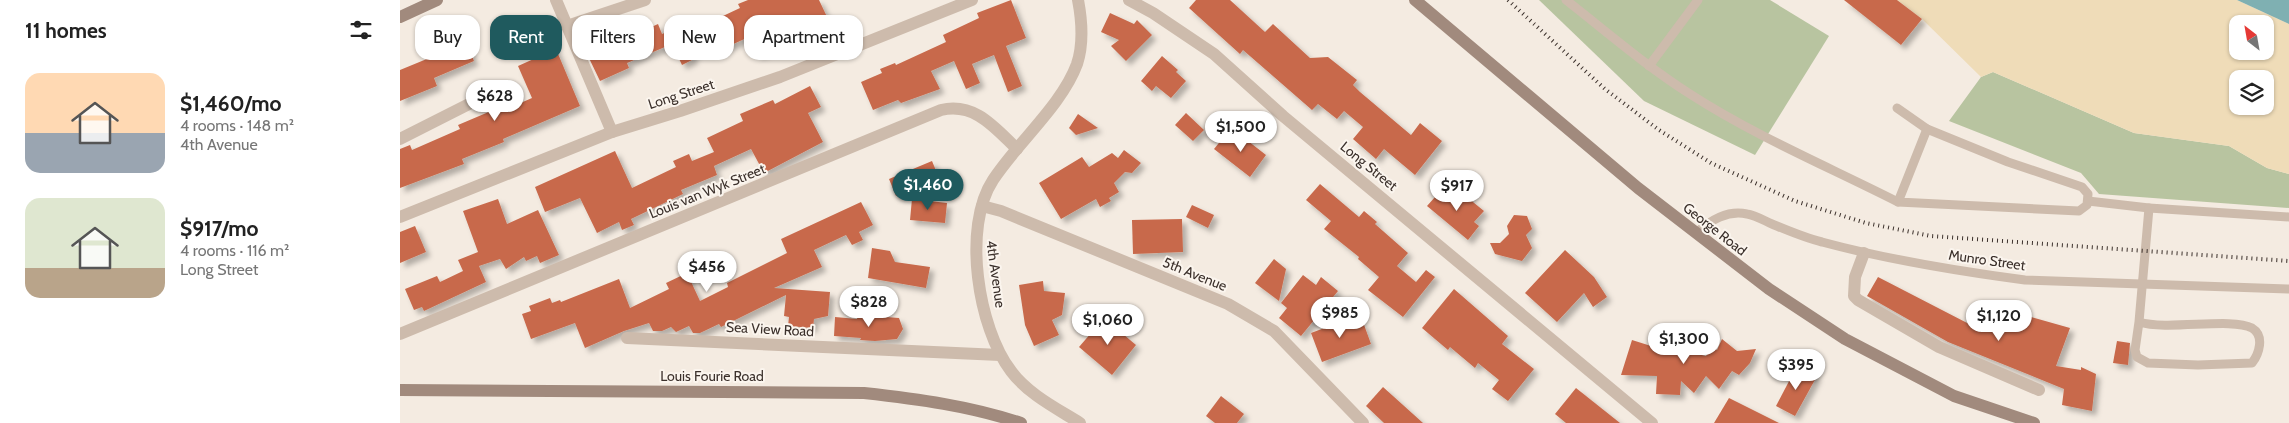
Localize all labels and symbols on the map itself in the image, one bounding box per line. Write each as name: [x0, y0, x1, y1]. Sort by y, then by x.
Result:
north arrow: [2229, 15, 2274, 60]
street label: Long Street: [646, 75, 717, 113]
pin: $628: [465, 80, 525, 122]
pin: $1,500: [1200, 110, 1282, 153]
street label: Long Street: [1337, 137, 1401, 195]
street label: Louis van Wyk Street: [646, 159, 768, 223]
pin: $1,460: [887, 168, 969, 211]
pin: $917: [1427, 170, 1487, 212]
street label: George Road: [1679, 198, 1751, 260]
street label: 4th Avenue: [982, 239, 1010, 309]
street label: Munro Street: [1947, 246, 2027, 274]
pin: $456: [677, 250, 737, 293]
street label: 5th Avenue: [1160, 253, 1230, 295]
pin: $828: [839, 286, 899, 328]
pin: $985: [1310, 296, 1370, 339]
pin: $1,120: [1958, 300, 2040, 342]
pin: $1,060: [1067, 304, 1149, 346]
street label: Sea View Road: [726, 318, 814, 340]
pin: $1,300: [1643, 322, 1725, 365]
pin: $395: [1766, 348, 1826, 391]
street label: Louis Fourie Road: [660, 367, 764, 385]

